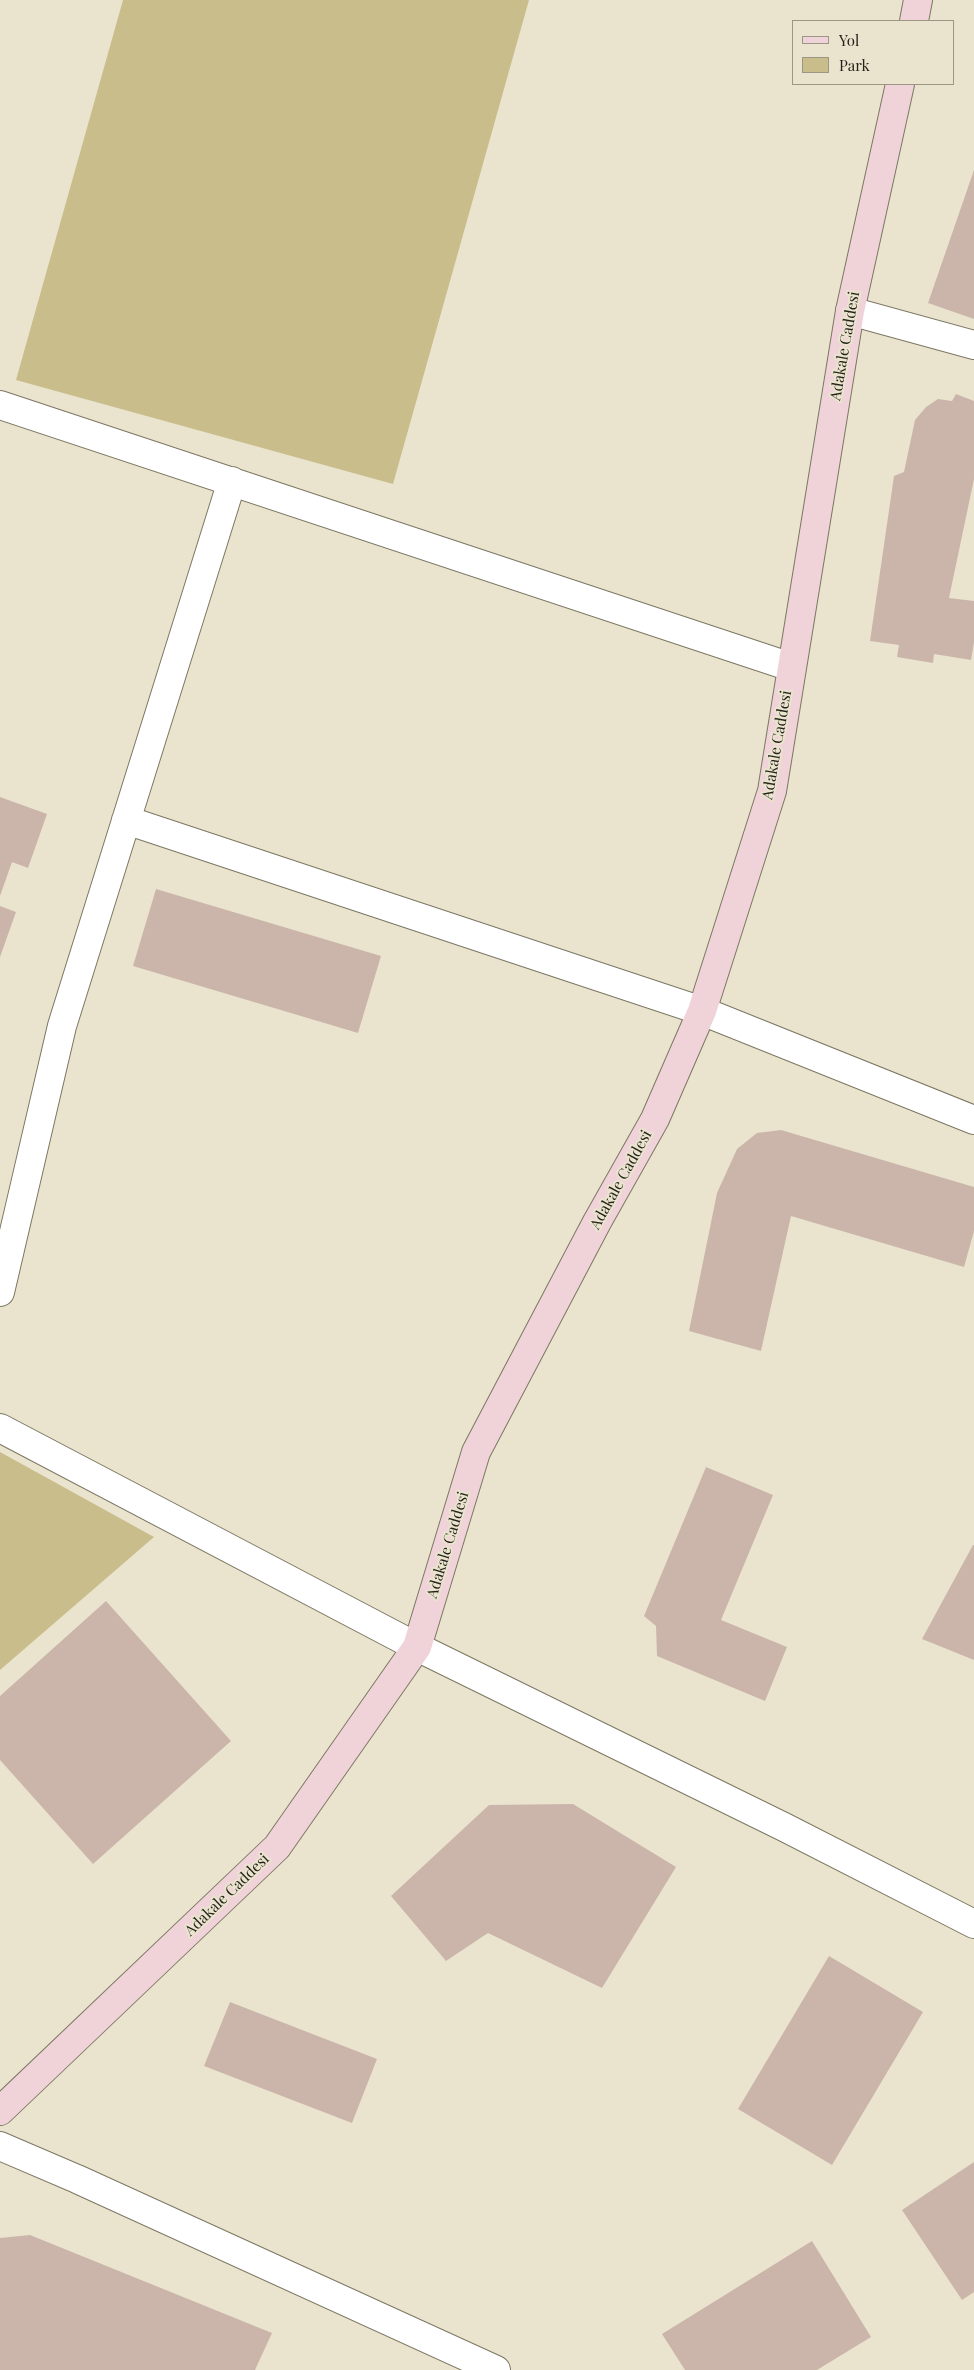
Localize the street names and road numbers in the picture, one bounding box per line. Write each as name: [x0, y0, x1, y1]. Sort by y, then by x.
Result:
street label: Adakale Caddesi: [827, 290, 863, 402]
street label: Adakale Caddesi: [759, 689, 795, 801]
street label: Adakale Caddesi: [586, 1127, 656, 1233]
street label: Adakale Caddesi: [423, 1489, 473, 1601]
street label: Adakale Caddesi: [181, 1850, 273, 1940]

